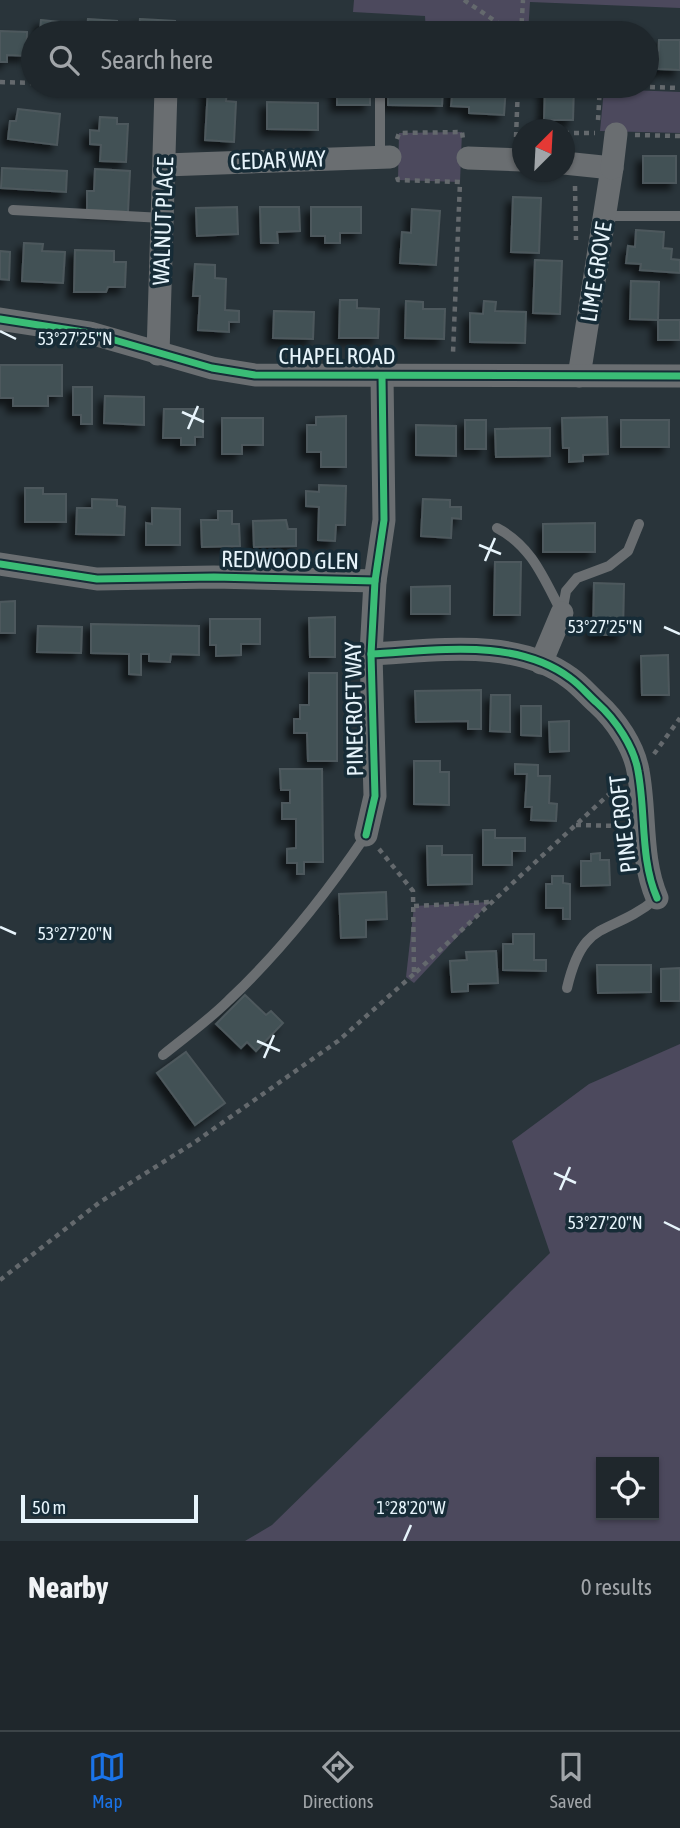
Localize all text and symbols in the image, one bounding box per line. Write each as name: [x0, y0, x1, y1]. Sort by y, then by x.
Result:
search box: [21, 21, 659, 98]
icon: search: [45, 41, 83, 79]
text: Search here: [101, 45, 213, 75]
north arrow: [512, 119, 575, 182]
street label: CEDAR WAY: [230, 145, 327, 175]
street label: WALNUT PLACE: [148, 156, 178, 286]
street label: LIME GROVE: [575, 220, 617, 324]
text: 53°27'25"N: [37, 328, 113, 349]
street label: CHAPEL ROAD: [279, 343, 395, 369]
street label: REDWOOD GLEN: [221, 546, 359, 574]
text: 53°27'25"N: [567, 616, 643, 637]
street label: PINECROFT WAY: [340, 641, 368, 777]
street label: PINE CROFT: [604, 774, 642, 874]
text: 53°27'20"N: [37, 923, 113, 944]
text: 53°27'20"N: [567, 1212, 643, 1233]
map controls: [596, 1457, 659, 1520]
button: locate: [596, 1457, 659, 1520]
scale bar: [21, 1492, 198, 1524]
text: 50 m: [32, 1496, 66, 1518]
text: 1°28'20"W: [376, 1497, 446, 1518]
text: Nearby: [28, 1570, 108, 1604]
text: 0 results: [581, 1574, 652, 1600]
tab: Map: [88, 1748, 126, 1812]
tab: Directions: [303, 1748, 373, 1812]
tab: Saved: [550, 1748, 592, 1812]

